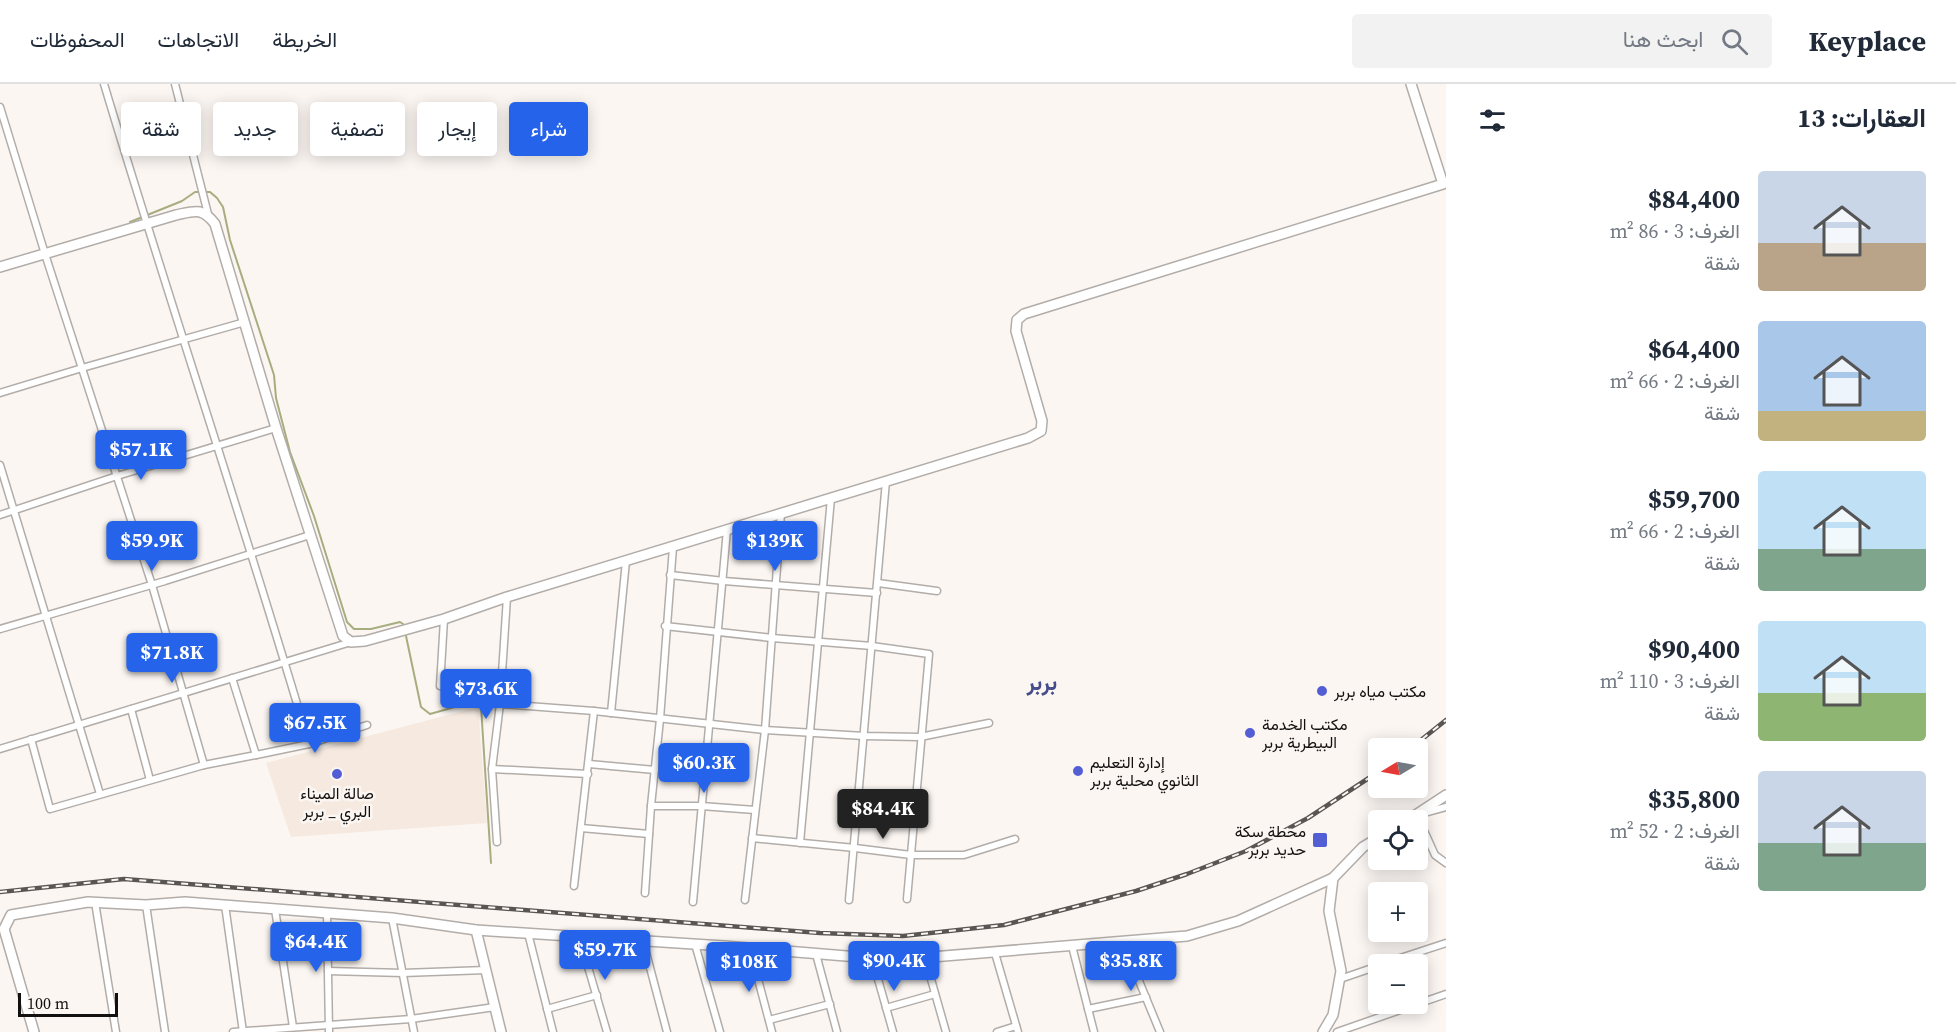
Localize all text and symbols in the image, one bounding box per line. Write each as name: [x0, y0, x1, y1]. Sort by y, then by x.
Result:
search box: [1352, 14, 1772, 68]
text: Keyplace: [1808, 22, 1926, 60]
text: ابحث هنا: [1623, 24, 1703, 54]
text: المحفوظات: [30, 25, 125, 54]
text: الاتجاهات: [158, 25, 239, 54]
text: الخريطة: [272, 25, 337, 54]
icon: search: [1718, 25, 1751, 58]
text: العقارات: 13: [1797, 100, 1926, 136]
chip: شقة: [121, 102, 201, 156]
chip: جديد: [213, 102, 298, 156]
chip: تصفية: [310, 102, 405, 156]
chip: إيجار: [417, 102, 497, 156]
chip: شراء: [509, 102, 588, 156]
icon: filters: [1476, 104, 1509, 137]
text: $84,400: [1648, 181, 1740, 217]
icon: home: [1806, 195, 1878, 267]
text: الغرف: 3 · 86 m²: [1610, 217, 1740, 245]
text: شقة: [1704, 249, 1740, 277]
text: $64,400: [1648, 331, 1740, 367]
icon: home: [1806, 345, 1878, 417]
text: الغرف: 2 · 66 m²: [1610, 367, 1740, 395]
text: شقة: [1704, 399, 1740, 427]
pin: $57.1K: [92, 430, 190, 481]
text: $57.1K: [109, 435, 173, 463]
text: $59,700: [1648, 481, 1740, 517]
icon: home: [1806, 495, 1878, 567]
text: الغرف: 2 · 66 m²: [1610, 517, 1740, 545]
pin: $59.9K: [103, 521, 201, 572]
pin: $139K: [733, 521, 817, 572]
text: $59.9K: [120, 526, 184, 554]
text: $139K: [746, 526, 804, 554]
text: شقة: [1704, 549, 1740, 577]
text: $90,400: [1648, 631, 1740, 667]
pin: $71.8K: [123, 633, 221, 684]
text: $71.8K: [140, 638, 204, 666]
icon: home: [1806, 645, 1878, 717]
district label: بربر: [1026, 667, 1057, 697]
text: الغرف: 3 · 110 m²: [1600, 667, 1740, 695]
pin: $73.6K: [437, 669, 535, 720]
text: $73.6K: [454, 674, 518, 702]
place label: مكتب مياه بربر: [1333, 680, 1426, 702]
marker: مكتب مياه بربر: [1315, 684, 1329, 698]
text: شقة: [1704, 699, 1740, 727]
pin: $67.5K: [266, 703, 364, 754]
text: $67.5K: [283, 708, 347, 736]
place label: مكتب الخدمة البيطرية بربر: [1261, 713, 1348, 753]
marker: مكتب الخدمة البيطرية بربر: [1243, 726, 1257, 740]
north arrow: [1368, 738, 1428, 798]
map controls: [1368, 738, 1428, 1014]
pin: $60.3K: [655, 743, 753, 794]
text: $60.3K: [672, 748, 736, 776]
place label: إدارة التعليم الثانوي محلية بربر: [1089, 751, 1199, 794]
marker: إدارة التعليم الثانوي محلية بربر: [1071, 764, 1085, 778]
marker: صالة الميناء البري _ بربر: [330, 767, 344, 781]
text: $35,800: [1648, 781, 1740, 817]
place label: صالة الميناء البري _ بربر: [300, 782, 374, 825]
pin: $84.4K: [834, 789, 932, 840]
text: $84.4K: [851, 794, 915, 822]
icon: home: [1806, 795, 1878, 867]
button: locate: [1368, 810, 1428, 870]
text: الغرف: 2 · 52 m²: [1610, 817, 1740, 845]
place label: محطة سكة حديد بربر: [1235, 820, 1306, 860]
marker: محطة سكة حديد بربر: [1311, 831, 1329, 849]
text: شقة: [1704, 849, 1740, 877]
button: +: [1368, 882, 1428, 942]
pin: $64.4K: [267, 922, 365, 973]
text: $64.4K: [284, 927, 348, 955]
pin: $59.7K: [556, 930, 654, 981]
text: $59.7K: [573, 935, 637, 963]
pin: $90.4K: [845, 941, 943, 992]
pin: $35.8K: [1082, 941, 1180, 992]
pin: $108K: [707, 942, 791, 993]
text: $90.4K: [862, 946, 926, 974]
text: $35.8K: [1099, 946, 1163, 974]
text: $108K: [720, 947, 778, 975]
button: −: [1368, 954, 1428, 1014]
scale bar: [18, 990, 118, 1018]
text: 100 m: [27, 992, 69, 1014]

